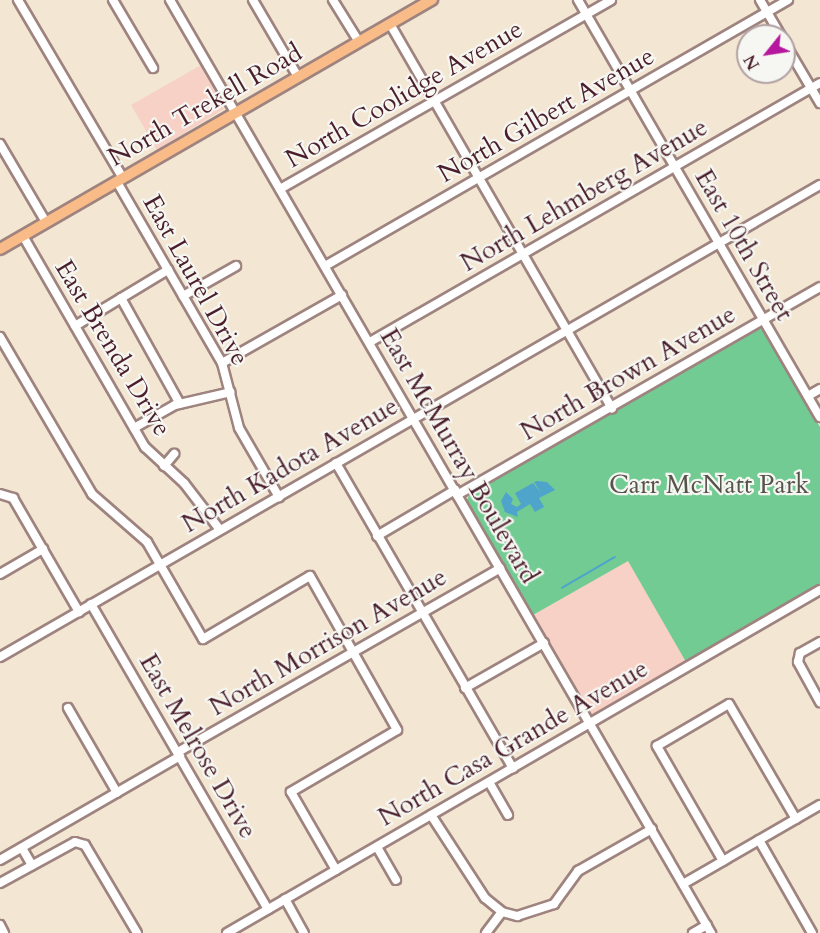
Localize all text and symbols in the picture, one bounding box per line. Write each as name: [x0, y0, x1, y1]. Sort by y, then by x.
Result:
street label: North Coolidge Avenue: [280, 13, 528, 175]
north arrow: [736, 24, 796, 84]
street label: North Trekell Road: [103, 37, 307, 173]
street label: North Gilbert Avenue: [432, 40, 660, 190]
text: N: [739, 50, 765, 74]
street label: North Lehmberg Avenue: [455, 111, 713, 279]
street label: East 10th Street: [688, 164, 800, 326]
street label: East Laurel Drive: [136, 189, 256, 371]
street label: East Brenda Drive: [48, 254, 178, 442]
street label: North Brown Avenue: [515, 299, 741, 447]
street label: East McMurray Boulevard: [373, 323, 545, 589]
street label: North Kadota Avenue: [176, 390, 404, 540]
park label: Carr McNatt Park: [609, 469, 809, 501]
street label: North Morrison Avenue: [204, 561, 452, 723]
street label: East Melrose Drive: [132, 648, 264, 844]
street label: North Casa Grande Avenue: [373, 653, 653, 833]

